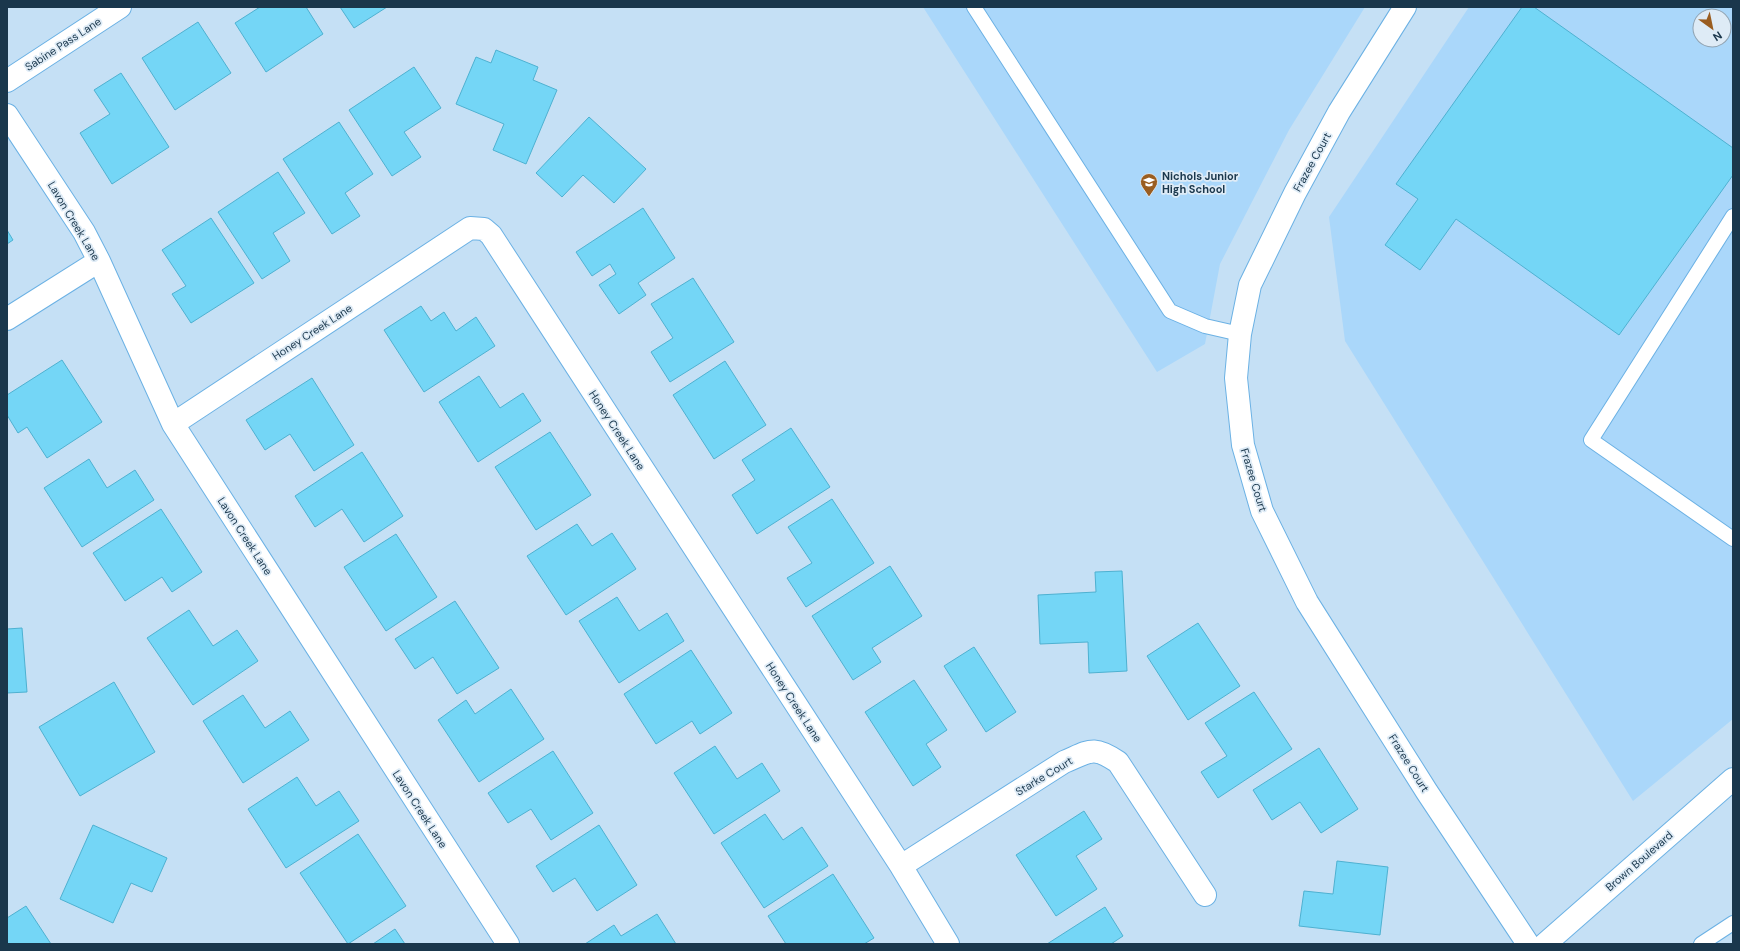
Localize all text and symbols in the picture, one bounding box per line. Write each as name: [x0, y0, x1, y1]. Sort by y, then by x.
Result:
north arrow: [1692, 8, 1732, 48]
street label: Sabine Pass Lane: [22, 14, 104, 74]
text: N: [1710, 28, 1725, 44]
street label: Frazee Court: [1290, 130, 1334, 194]
place label: Nichols Junior High School: [1162, 169, 1239, 196]
school or university icon: Nichols Junior High School: [1139, 172, 1159, 197]
street label: Lavon Creek Lane: [45, 179, 103, 263]
street label: Honey Creek Lane: [269, 301, 355, 363]
street label: Honey Creek Lane: [586, 387, 648, 473]
street label: Frazee Court: [1238, 447, 1270, 513]
street label: Lavon Creek Lane: [215, 494, 275, 578]
street label: Honey Creek Lane: [763, 659, 825, 745]
street label: Frazee Court: [1386, 732, 1432, 794]
street label: Starke Court: [1013, 753, 1075, 799]
street label: Lavon Creek Lane: [390, 767, 450, 851]
street label: Brown Boulevard: [1602, 828, 1676, 894]

